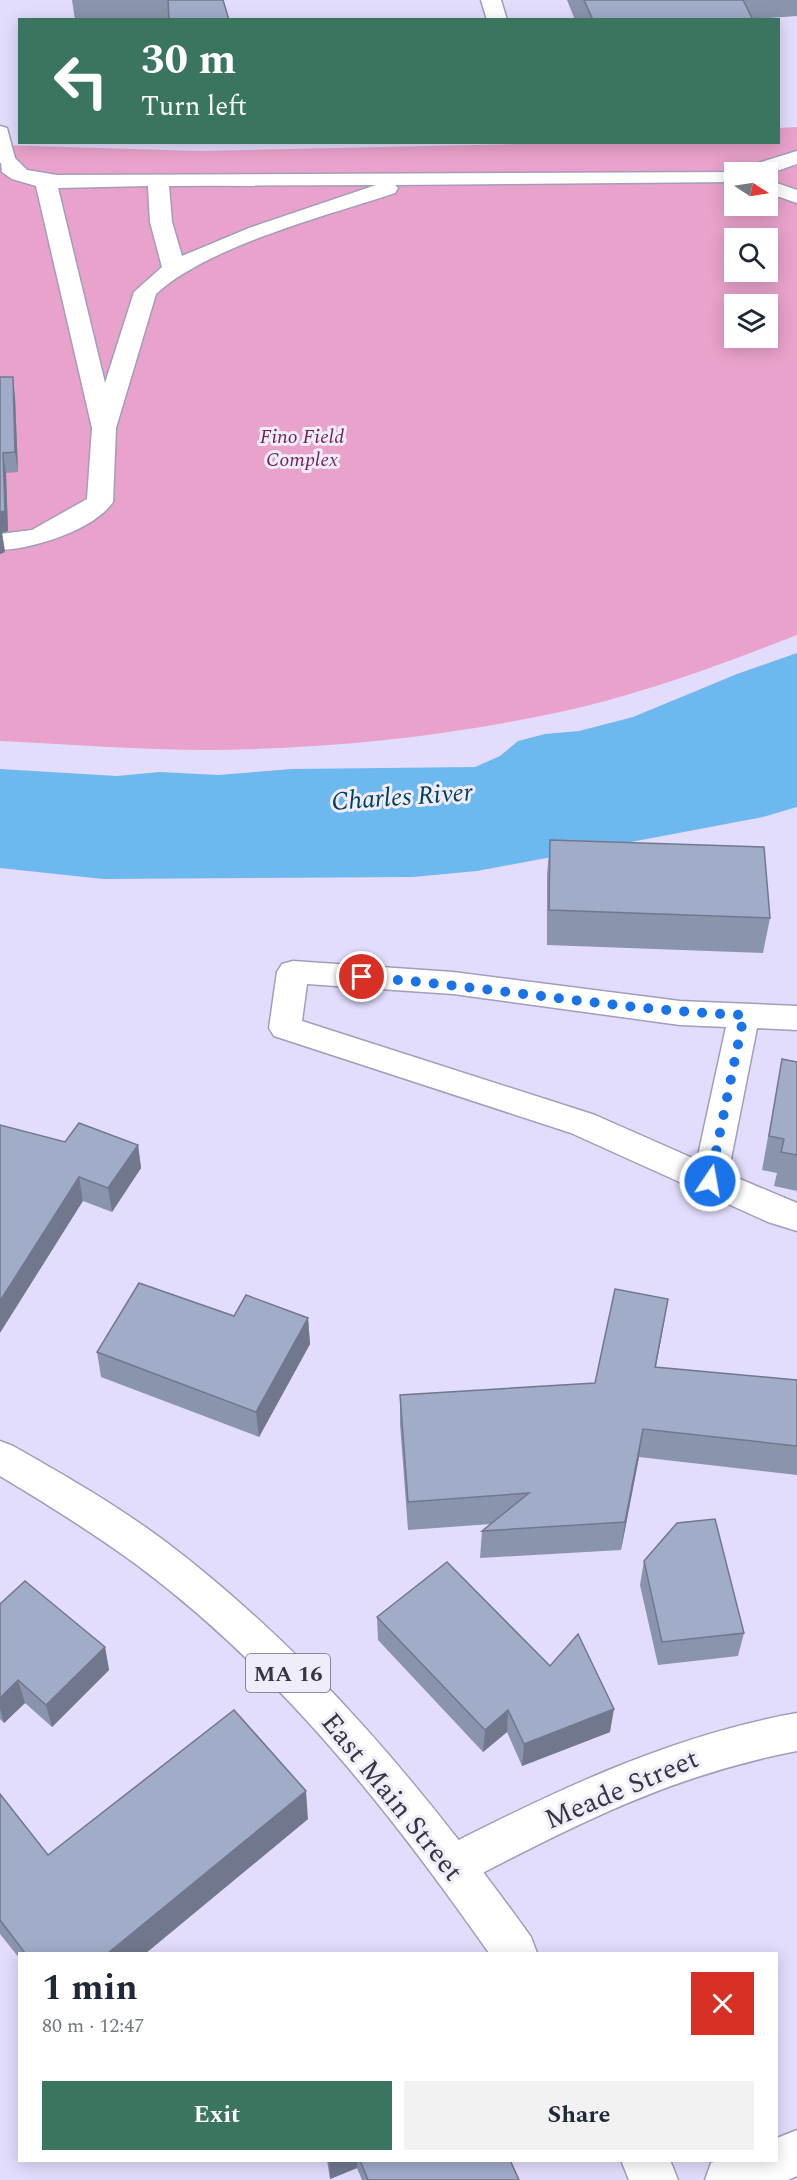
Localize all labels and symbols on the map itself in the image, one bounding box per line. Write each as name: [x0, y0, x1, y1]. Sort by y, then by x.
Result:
north arrow: [724, 162, 778, 216]
park label: Fino Field Complex: [260, 422, 344, 475]
water label: Charles River: [330, 772, 475, 822]
pin: [336, 951, 387, 1002]
position arrow: [678, 1149, 742, 1213]
road number: MA 16: [246, 1654, 330, 1692]
street label: East Main Street: [310, 1703, 474, 1891]
street label: Meade Street: [538, 1738, 706, 1841]

